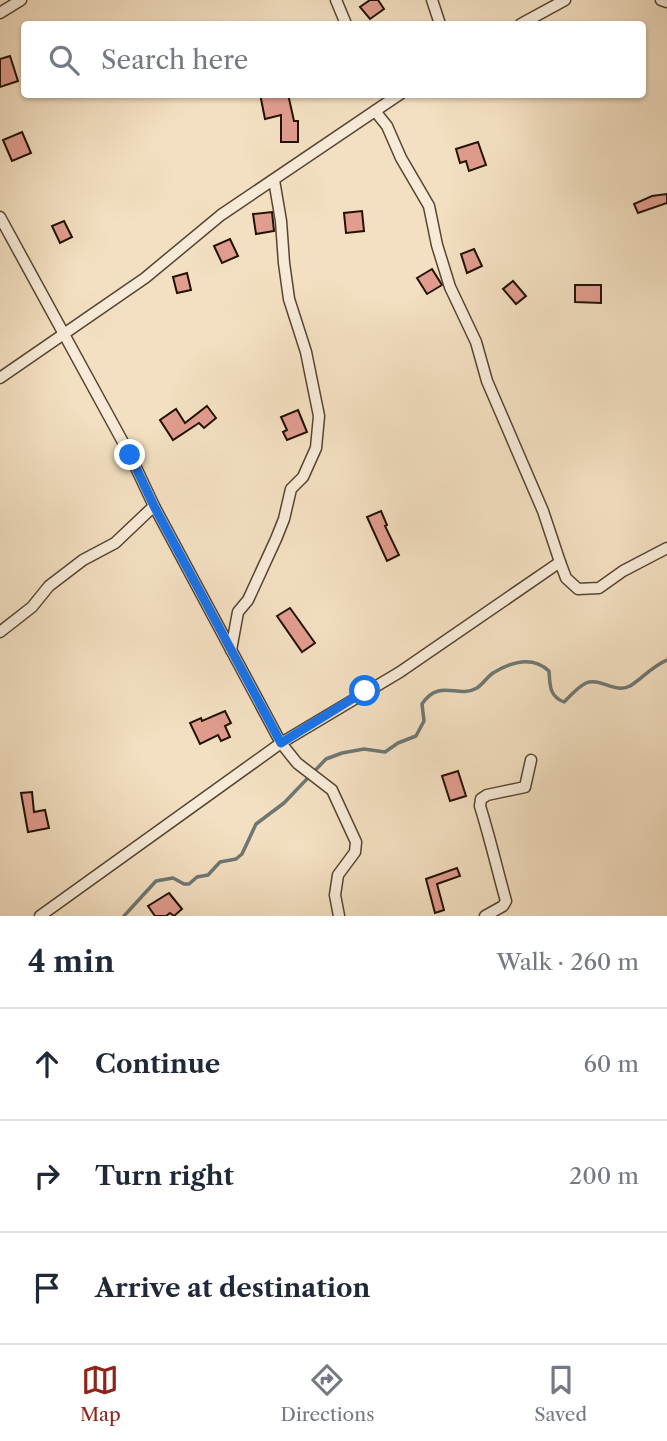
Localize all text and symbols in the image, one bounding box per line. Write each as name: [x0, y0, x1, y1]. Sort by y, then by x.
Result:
search box: [21, 21, 646, 98]
icon: search: [45, 41, 83, 79]
text: Search here: [101, 44, 248, 76]
route end: [114, 439, 145, 470]
route start: [349, 675, 380, 706]
text: 4 min: [28, 943, 114, 980]
text: Walk · 260 m: [497, 948, 639, 976]
icon: ahead: [28, 1045, 66, 1083]
text: Continue: [95, 1048, 220, 1080]
text: 60 m: [583, 1050, 639, 1078]
icon: right: [28, 1157, 66, 1195]
text: Turn right: [95, 1160, 234, 1192]
text: 200 m: [569, 1162, 639, 1190]
icon: arrive: [28, 1269, 66, 1307]
text: Arrive at destination: [95, 1272, 370, 1304]
tab: Map: [80, 1361, 121, 1426]
tab: Directions: [281, 1361, 374, 1426]
tab: Saved: [534, 1361, 587, 1426]

